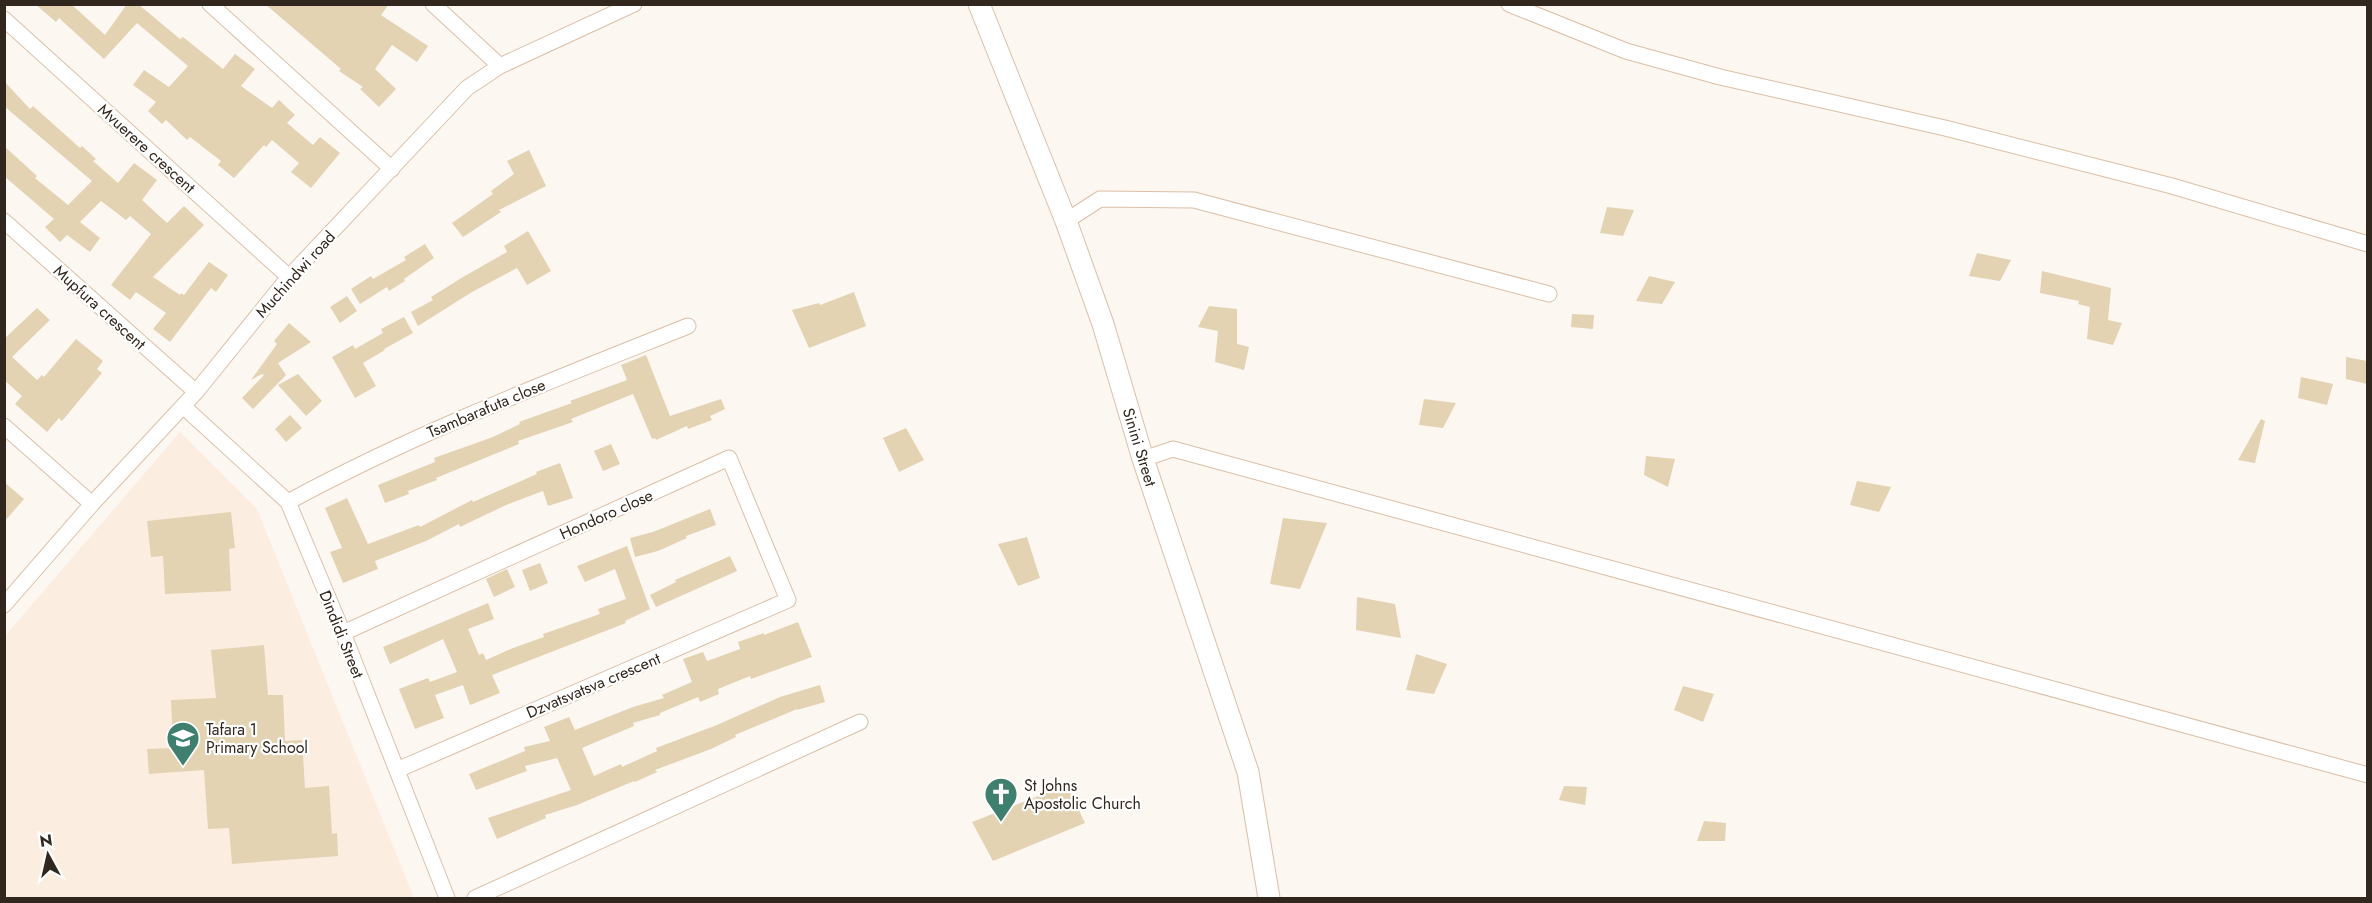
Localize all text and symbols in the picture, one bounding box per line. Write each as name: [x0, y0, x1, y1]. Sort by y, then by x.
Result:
street label: Mvuerere crescent: [93, 98, 201, 199]
street label: Muchindwi road: [250, 226, 341, 323]
street label: Mupfura crescent: [48, 260, 151, 355]
street label: Tsambarafuta close: [423, 373, 549, 444]
street label: Sinini Street: [1117, 405, 1162, 489]
street label: Hondoro close: [556, 484, 657, 545]
street label: Dindidi Street: [313, 587, 370, 682]
street label: Dzvatsvatsva crescent: [523, 647, 664, 724]
place label: Tafara 1 Primary School: [206, 718, 308, 759]
school or university icon: Tafara 1 Primary School: [165, 720, 201, 767]
place label: St Johns Apostolic Church: [1024, 774, 1141, 815]
church icon: St Johns Apostolic Church: [983, 776, 1019, 823]
north arrow: [18, 825, 78, 885]
text: N: [38, 828, 54, 853]

